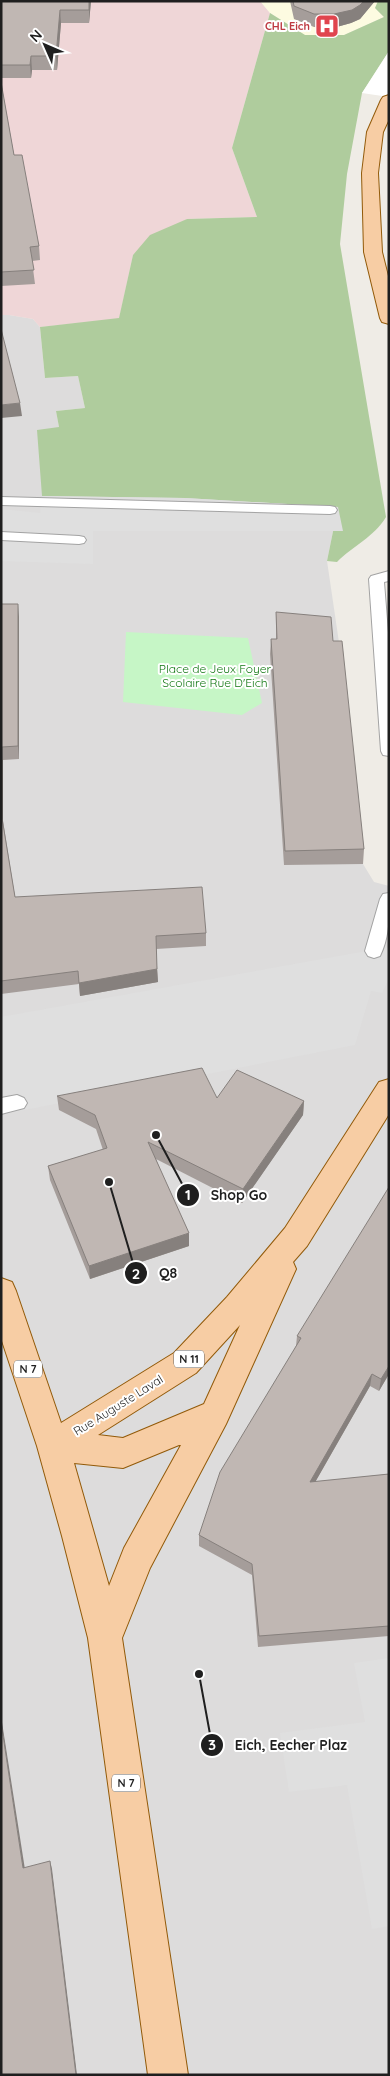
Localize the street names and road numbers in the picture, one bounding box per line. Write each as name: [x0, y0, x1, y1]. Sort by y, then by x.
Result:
road number: N 11: [174, 1350, 204, 1368]
road number: N 7: [14, 1360, 42, 1378]
street label: Rue Auguste Laval: [70, 1371, 166, 1439]
road number: N 7: [112, 1775, 140, 1792]

